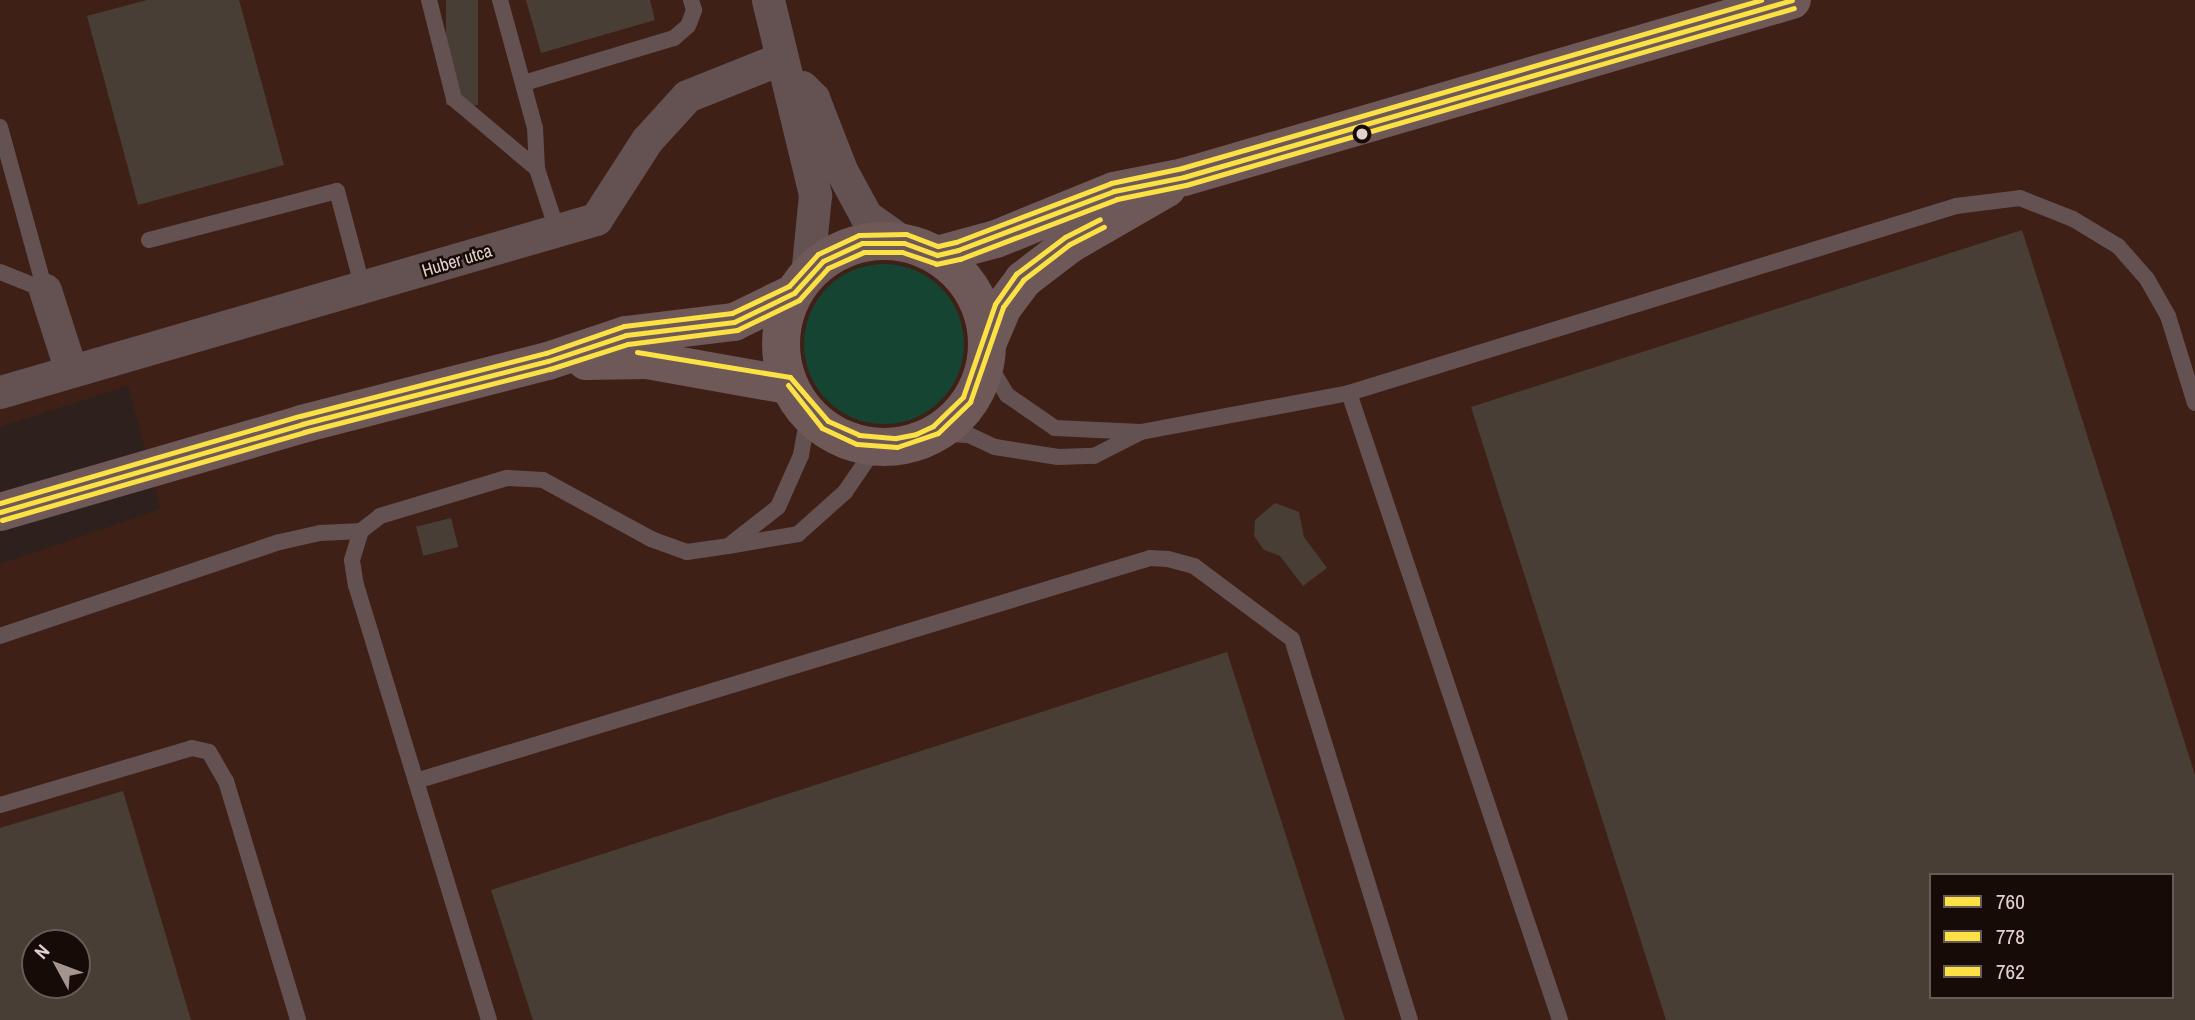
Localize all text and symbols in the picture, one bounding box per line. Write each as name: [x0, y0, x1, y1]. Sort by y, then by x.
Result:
unlabelled marker: [1355, 127, 1369, 141]
street label: Huber utca: [419, 240, 495, 282]
legend: [1929, 873, 2174, 999]
text: 760: [1996, 887, 2025, 916]
text: 778: [1996, 922, 2025, 951]
north arrow: [21, 929, 91, 999]
text: N: [28, 939, 55, 964]
text: 762: [1996, 957, 2025, 986]

